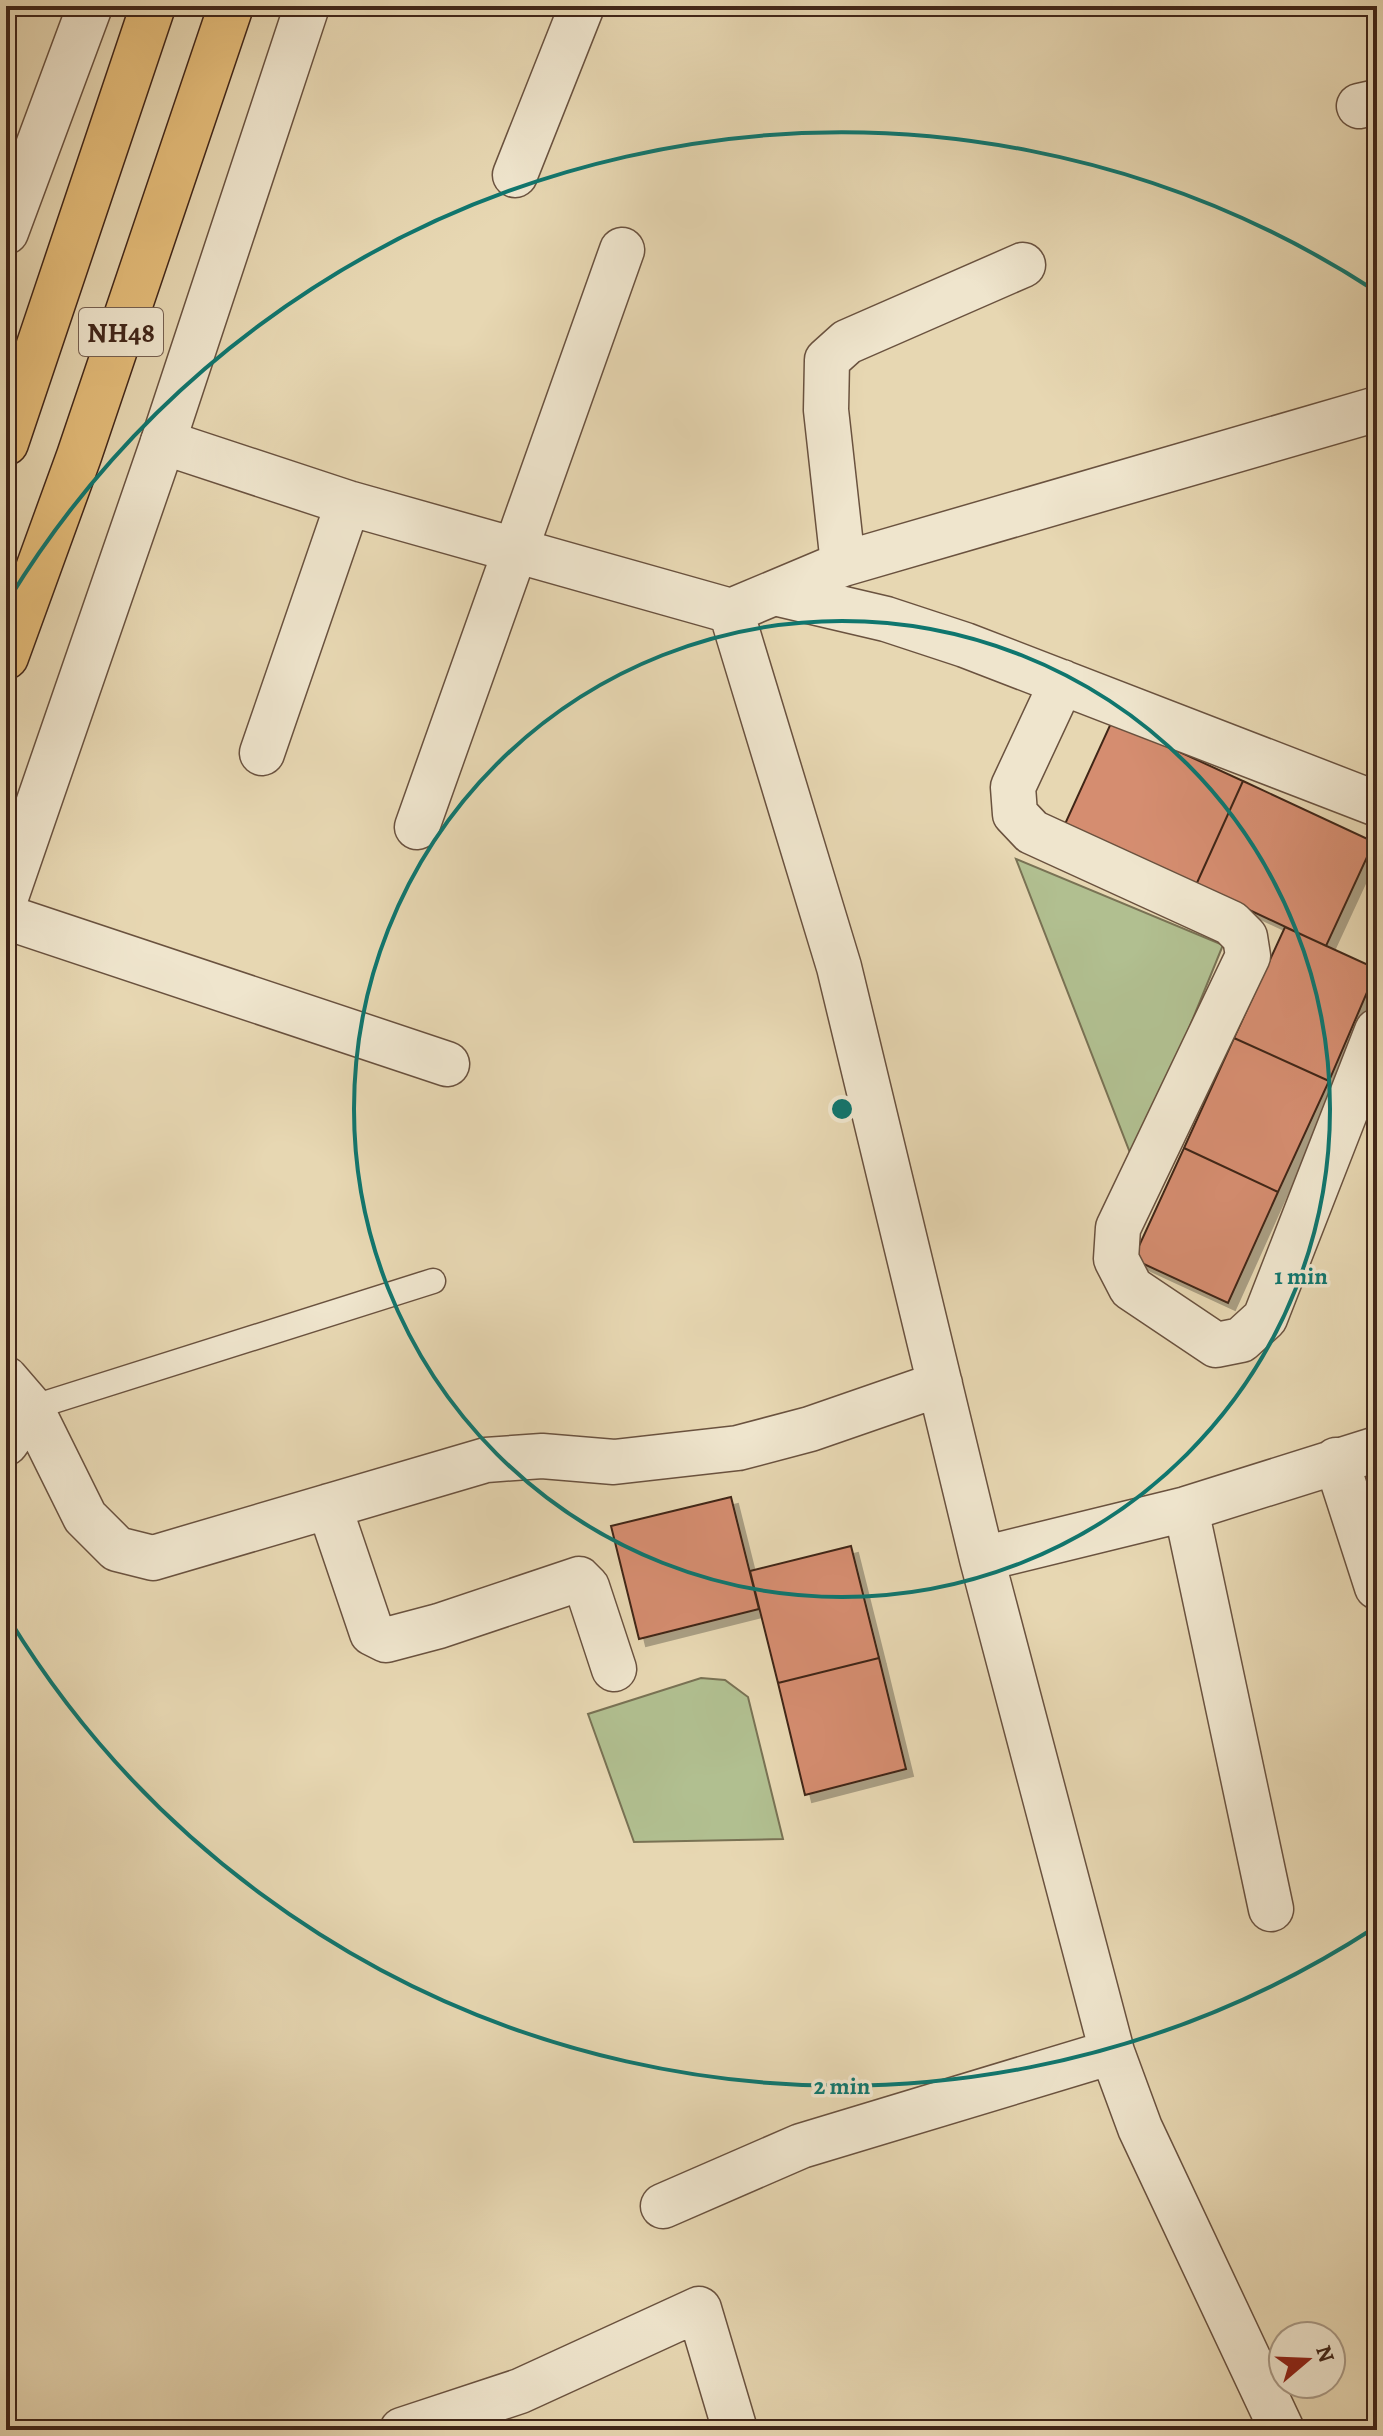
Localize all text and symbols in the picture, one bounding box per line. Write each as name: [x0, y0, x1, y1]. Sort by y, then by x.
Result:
road number: NH48: [79, 308, 163, 356]
centre of rings: [828, 1095, 856, 1123]
text: 1 min: [1274, 1260, 1328, 1292]
text: 2 min: [814, 2070, 871, 2102]
north arrow: [1267, 2320, 1347, 2400]
text: N: [1308, 2341, 1342, 2366]

